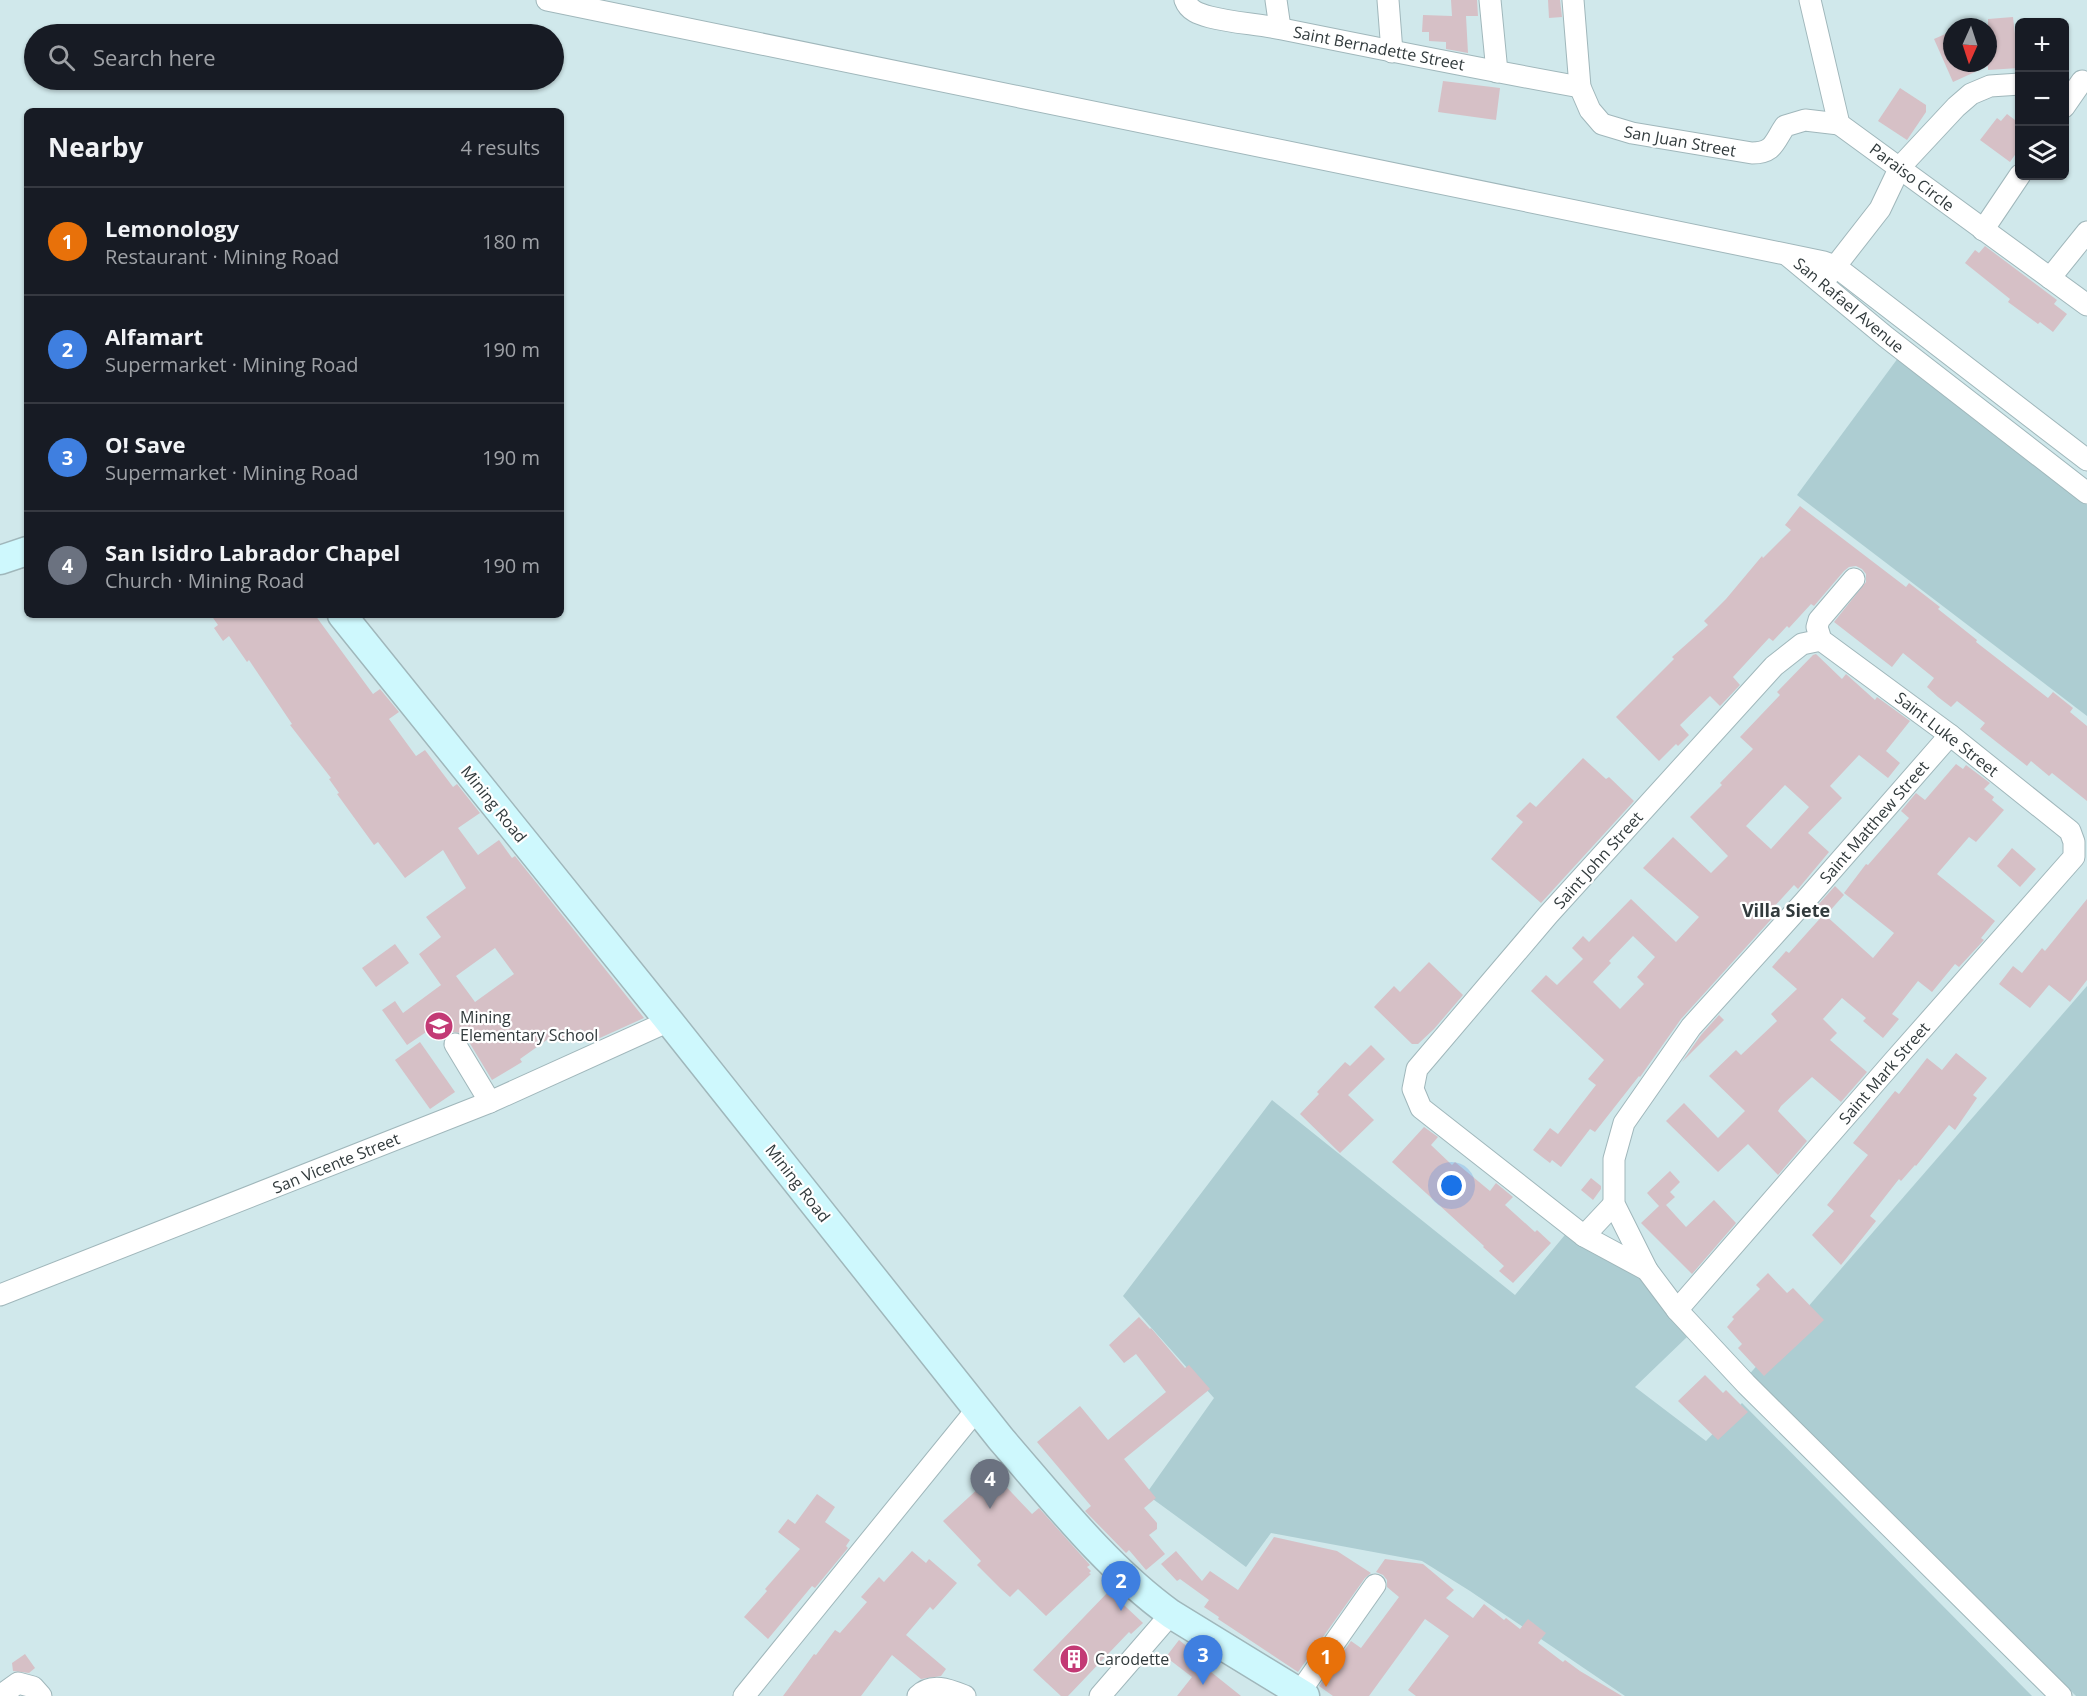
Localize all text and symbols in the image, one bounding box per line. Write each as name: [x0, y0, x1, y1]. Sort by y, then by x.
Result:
north arrow: [1943, 18, 1997, 72]
map controls: [2015, 18, 2069, 180]
button: +: [2015, 18, 2069, 72]
street label: Saint Bernadette Street: [1292, 21, 1467, 75]
search box: [24, 24, 564, 90]
icon: search: [45, 41, 78, 74]
text: Search here: [93, 42, 216, 72]
button: −: [2015, 72, 2069, 126]
street label: San Juan Street: [1622, 120, 1738, 162]
button: layers: [2015, 126, 2069, 180]
text: Nearby: [48, 129, 143, 165]
text: 4 results: [460, 134, 540, 161]
street label: Paraiso Circle: [1865, 138, 1959, 216]
text: Lemonology: [105, 213, 239, 243]
text: 1: [62, 228, 73, 255]
text: 180 m: [482, 228, 540, 255]
text: Restaurant · Mining Road: [105, 243, 339, 270]
street label: San Rafael Avenue: [1789, 252, 1909, 358]
text: Alfamart: [105, 321, 203, 351]
text: 2: [62, 336, 73, 363]
text: 190 m: [482, 336, 540, 363]
text: Supermarket · Mining Road: [105, 351, 359, 378]
text: O! Save: [105, 429, 185, 459]
text: 3: [62, 444, 73, 471]
text: 190 m: [482, 444, 540, 471]
text: Supermarket · Mining Road: [105, 459, 359, 486]
text: San Isidro Labrador Chapel: [105, 537, 400, 567]
text: 4: [62, 552, 73, 579]
text: 190 m: [482, 552, 540, 579]
text: Church · Mining Road: [105, 567, 304, 594]
street label: Saint Luke Street: [1891, 687, 2004, 782]
street label: Saint Matthew Street: [1814, 756, 1934, 888]
street label: Mining Road: [456, 761, 532, 847]
street label: Saint John Street: [1548, 806, 1648, 913]
district label: Villa Siete: [1742, 898, 1830, 922]
place label: Mining Elementary School: [460, 1006, 598, 1046]
school or university icon: Mining Elementary School: [423, 1010, 455, 1042]
street label: Saint Mark Street: [1834, 1017, 1935, 1129]
street label: San Vicente Street: [269, 1127, 403, 1199]
street label: Mining Road: [761, 1140, 835, 1226]
your location: [1437, 1171, 1466, 1200]
pin: 4: [970, 1460, 1010, 1509]
pin: 2: [1102, 1562, 1140, 1611]
pin: 3: [1184, 1636, 1222, 1685]
pin: 1: [1306, 1638, 1346, 1687]
building icon: Carodette: [1058, 1643, 1090, 1675]
place label: Carodette: [1095, 1648, 1169, 1670]

